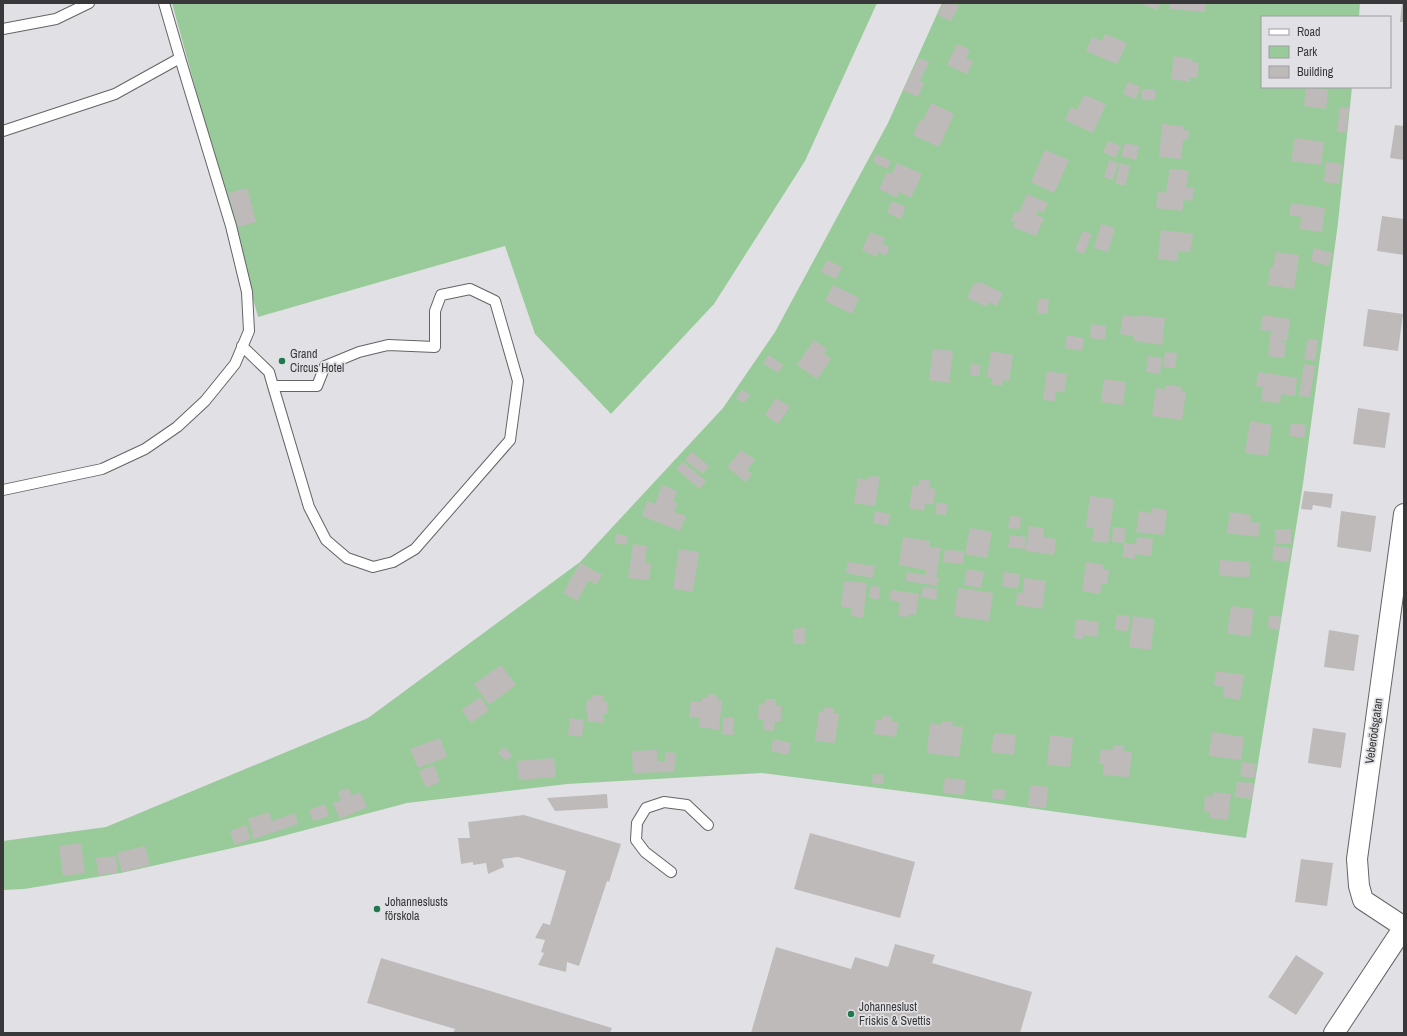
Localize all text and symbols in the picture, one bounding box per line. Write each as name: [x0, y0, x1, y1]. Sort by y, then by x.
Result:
legend: [1261, 16, 1391, 88]
text: Road: [1297, 24, 1321, 40]
text: Park: [1297, 44, 1317, 60]
text: Building: [1297, 64, 1334, 80]
place label: Grand Circus Hotel: [290, 346, 344, 376]
marker: Grand Circus Hotel: [277, 356, 287, 366]
street label: Veberödsgatan: [1361, 697, 1387, 765]
place label: Johanneslusts förskola: [385, 894, 448, 924]
marker: Johanneslusts förskola: [372, 904, 382, 914]
place label: Johanneslust Friskis & Svettis: [859, 999, 931, 1029]
marker: Johanneslust Friskis & Svettis: [846, 1009, 856, 1019]

